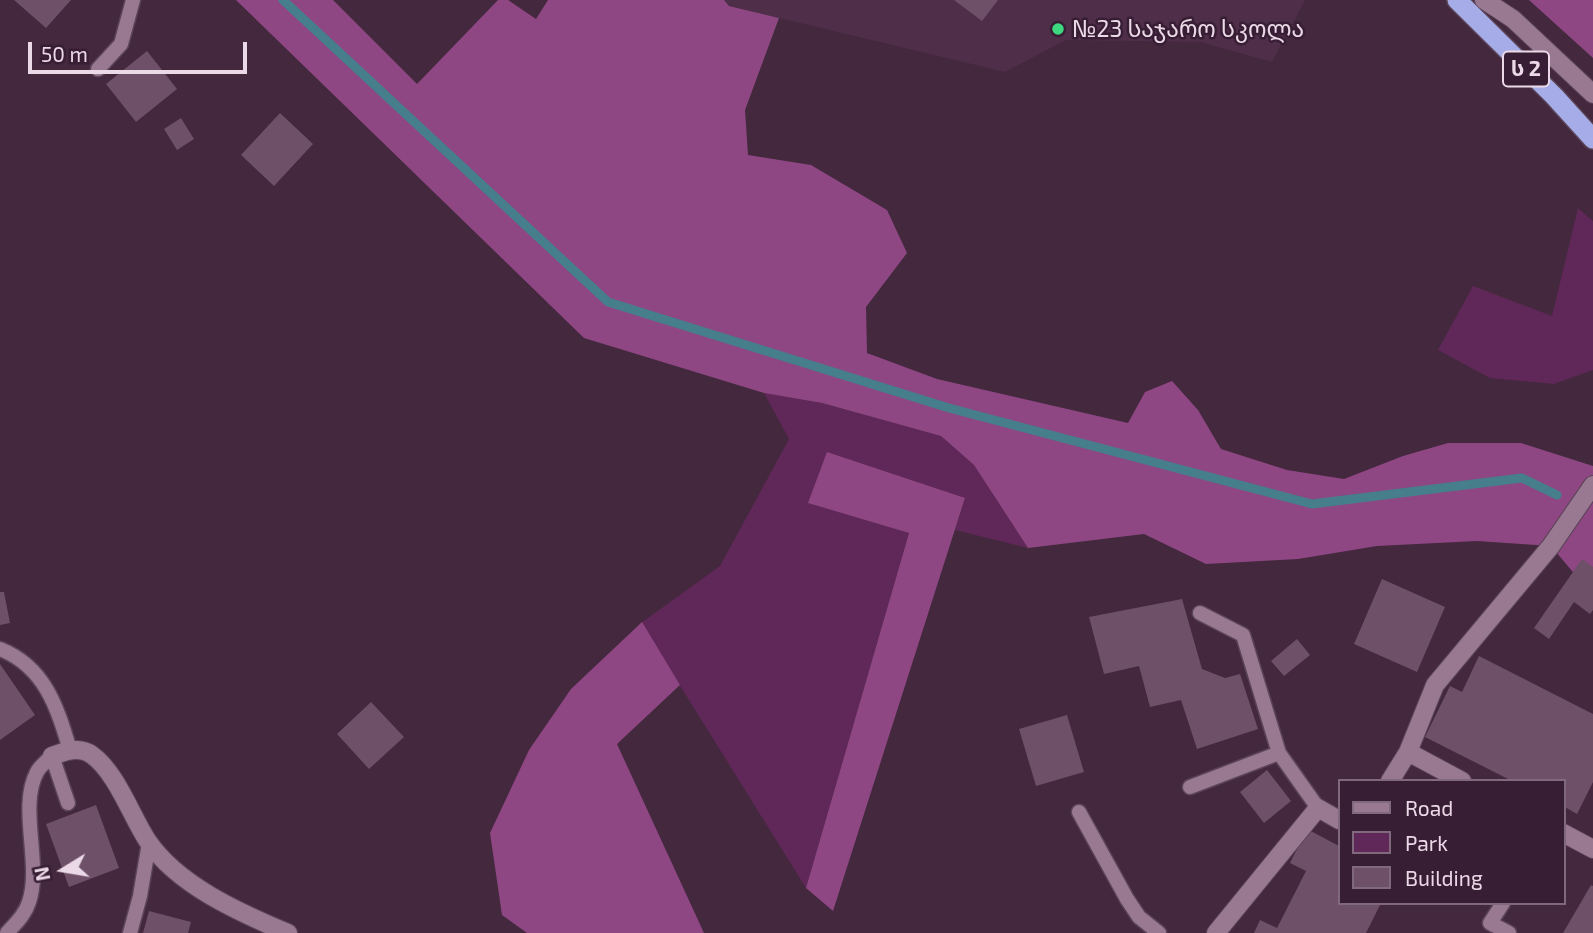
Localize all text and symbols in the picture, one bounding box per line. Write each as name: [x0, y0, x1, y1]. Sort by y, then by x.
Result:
place label: №23 საჯარო სკოლა: [1072, 15, 1304, 43]
marker: №23 საჯარო სკოლა: [1050, 21, 1066, 37]
scale bar: [32, 28, 250, 72]
text: 50 m: [41, 41, 88, 66]
road number: ს 2: [1503, 52, 1549, 86]
legend: [1338, 779, 1565, 905]
text: Road: [1405, 795, 1453, 820]
text: Park: [1405, 830, 1448, 855]
north arrow: [28, 835, 98, 905]
text: N: [29, 865, 54, 883]
text: Building: [1405, 865, 1483, 890]

